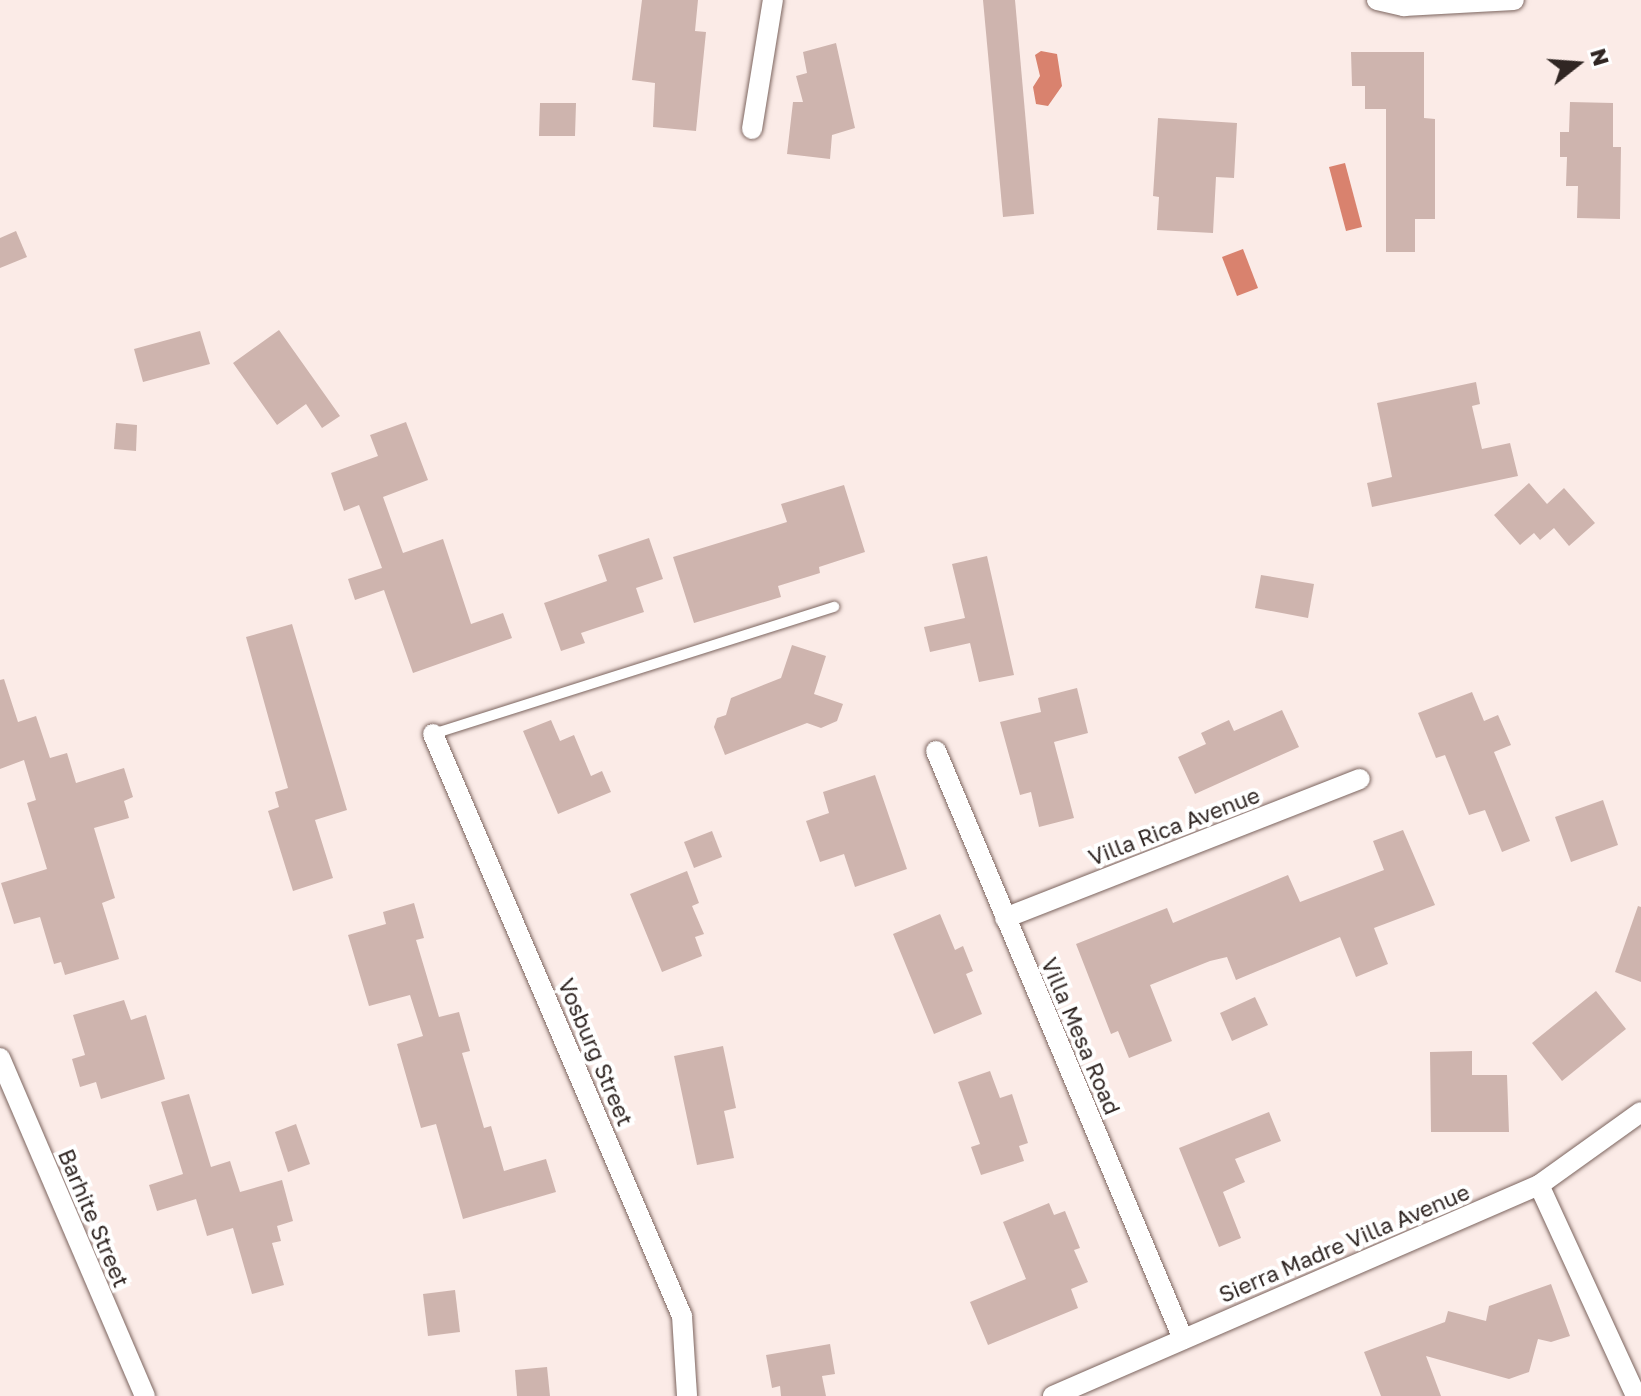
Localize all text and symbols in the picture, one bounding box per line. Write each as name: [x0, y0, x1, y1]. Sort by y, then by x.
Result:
north arrow: [1537, 24, 1617, 104]
text: N: [1585, 45, 1616, 69]
street label: Villa Rica Avenue: [1085, 781, 1263, 871]
street label: Villa Mesa Road: [1036, 954, 1126, 1118]
street label: Vosburg Street: [553, 974, 639, 1130]
street label: Barhite Street: [53, 1145, 135, 1291]
street label: Sierra Madre Villa Avenue: [1215, 1178, 1473, 1308]

